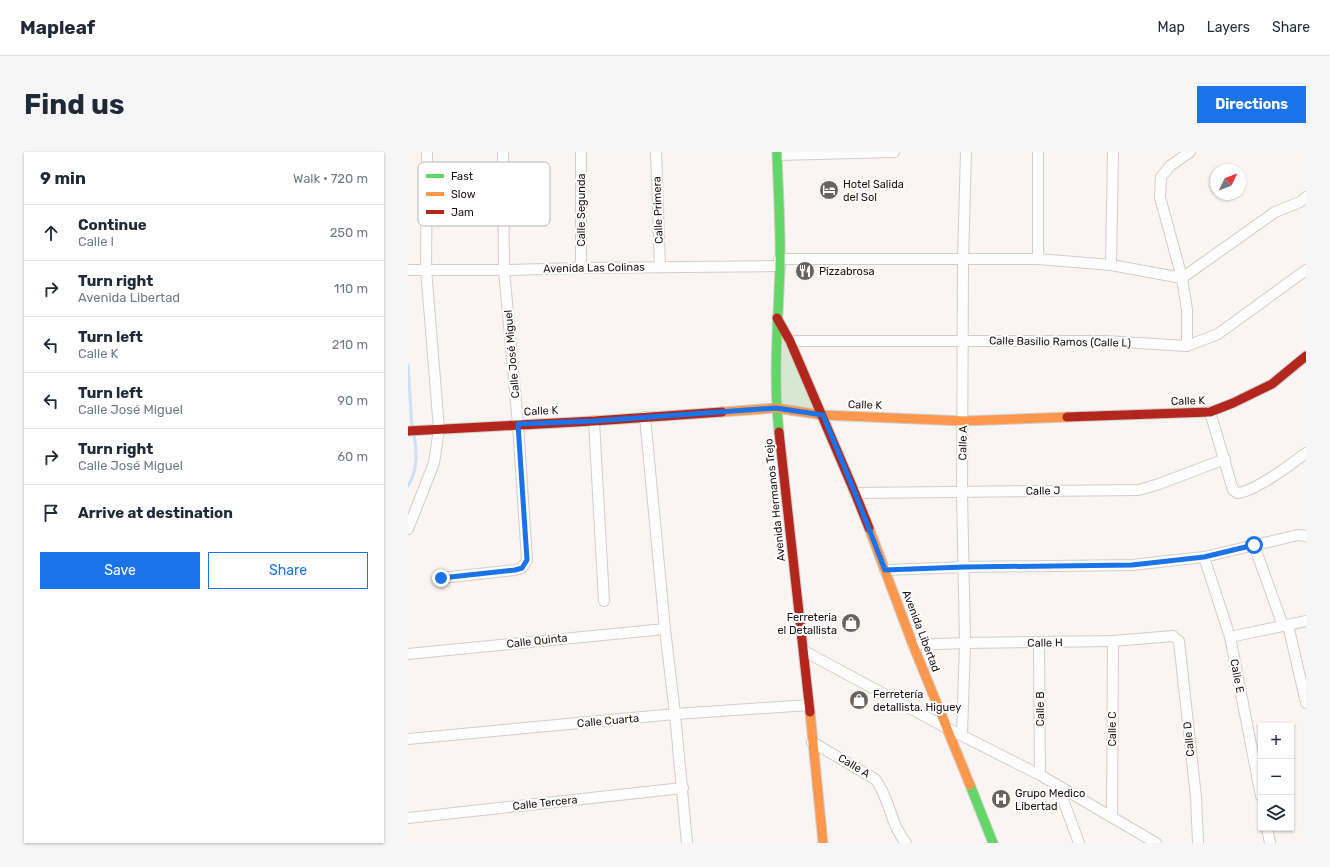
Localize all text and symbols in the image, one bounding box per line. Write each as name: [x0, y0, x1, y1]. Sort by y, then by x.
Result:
text: Mapleaf: [20, 16, 95, 39]
text: Map: [1158, 19, 1185, 36]
text: Layers: [1207, 19, 1250, 36]
text: Share: [1272, 19, 1310, 36]
button: Directions: [1197, 86, 1306, 123]
text: Find us: [24, 88, 124, 121]
legend: [418, 162, 550, 226]
north arrow: [1210, 164, 1246, 200]
text: 9 min: [40, 168, 86, 188]
text: Fast: [451, 170, 474, 183]
text: Walk · 720 m: [293, 171, 368, 186]
street label: Calle Segunda: [575, 173, 588, 247]
street label: Calle Primera: [650, 176, 666, 244]
place label: Hotel Salida del Sol: [843, 178, 904, 204]
hotel icon: Hotel Salida del Sol: [818, 179, 840, 201]
text: Slow: [451, 188, 476, 201]
text: Jam: [451, 206, 474, 219]
text: Continue: [78, 216, 147, 234]
icon: ahead: [40, 222, 62, 244]
text: 250 m: [330, 225, 368, 240]
text: Calle I: [78, 234, 114, 249]
restaurant icon: Pizzabrosa: [794, 260, 816, 282]
street label: Avenida Las Colinas: [543, 261, 645, 275]
place label: Pizzabrosa: [819, 265, 875, 278]
text: Turn right: [78, 272, 153, 290]
icon: right: [40, 278, 62, 300]
text: 110 m: [334, 281, 368, 296]
text: Avenida Libertad: [78, 290, 180, 305]
street label: Calle José Miguel: [502, 309, 522, 399]
text: Turn left: [78, 328, 143, 346]
icon: left: [40, 334, 62, 356]
street label: Calle Basilio Ramos (Calle L): [989, 334, 1131, 350]
text: 210 m: [332, 337, 368, 352]
text: Calle K: [78, 346, 118, 361]
text: Turn left: [78, 384, 143, 402]
icon: left: [40, 390, 62, 412]
text: 90 m: [337, 393, 368, 408]
street label: Calle K: [1171, 394, 1206, 408]
street label: Calle K: [848, 398, 883, 412]
text: Calle José Miguel: [78, 402, 183, 417]
street label: Calle K: [524, 404, 559, 418]
street label: Calle A: [956, 425, 970, 460]
street label: Avenida Hermanos Trejo: [762, 438, 788, 562]
text: Turn right: [78, 440, 153, 458]
icon: right: [40, 446, 62, 468]
text: 60 m: [337, 449, 368, 464]
text: Calle José Miguel: [78, 458, 183, 473]
street label: Calle J: [1026, 484, 1060, 498]
icon: arrive: [40, 502, 62, 524]
text: Arrive at destination: [78, 504, 233, 522]
route start: [1245, 536, 1263, 554]
button: Save: [40, 552, 200, 589]
button: Share: [208, 552, 368, 589]
route end: [432, 569, 450, 587]
street label: Avenida Libertad: [899, 588, 943, 674]
place label: Ferreteria el Detallista: [777, 611, 837, 637]
shop icon: Ferreteria el Detallista: [840, 612, 862, 634]
street label: Calle Quinta: [506, 631, 568, 651]
street label: Calle H: [1027, 636, 1063, 650]
street label: Calle E: [1227, 658, 1247, 694]
place label: Ferretería detallista. Higuey: [873, 688, 961, 714]
shop icon: Ferretería detallista. Higuey: [848, 689, 870, 711]
street label: Calle B: [1034, 692, 1047, 726]
street label: Calle Cuarta: [576, 712, 640, 730]
street label: Calle C: [1106, 712, 1119, 746]
street label: Calle D: [1181, 721, 1197, 757]
map controls: [1258, 723, 1294, 831]
button: +: [1258, 723, 1294, 759]
street label: Calle A: [836, 751, 873, 781]
button: −: [1258, 759, 1294, 795]
place label: Grupo Medico Libertad: [1015, 787, 1085, 813]
hospital icon: Grupo Medico Libertad: [990, 788, 1012, 810]
street label: Calle Tercera: [512, 793, 578, 813]
button: layers: [1258, 795, 1294, 831]

